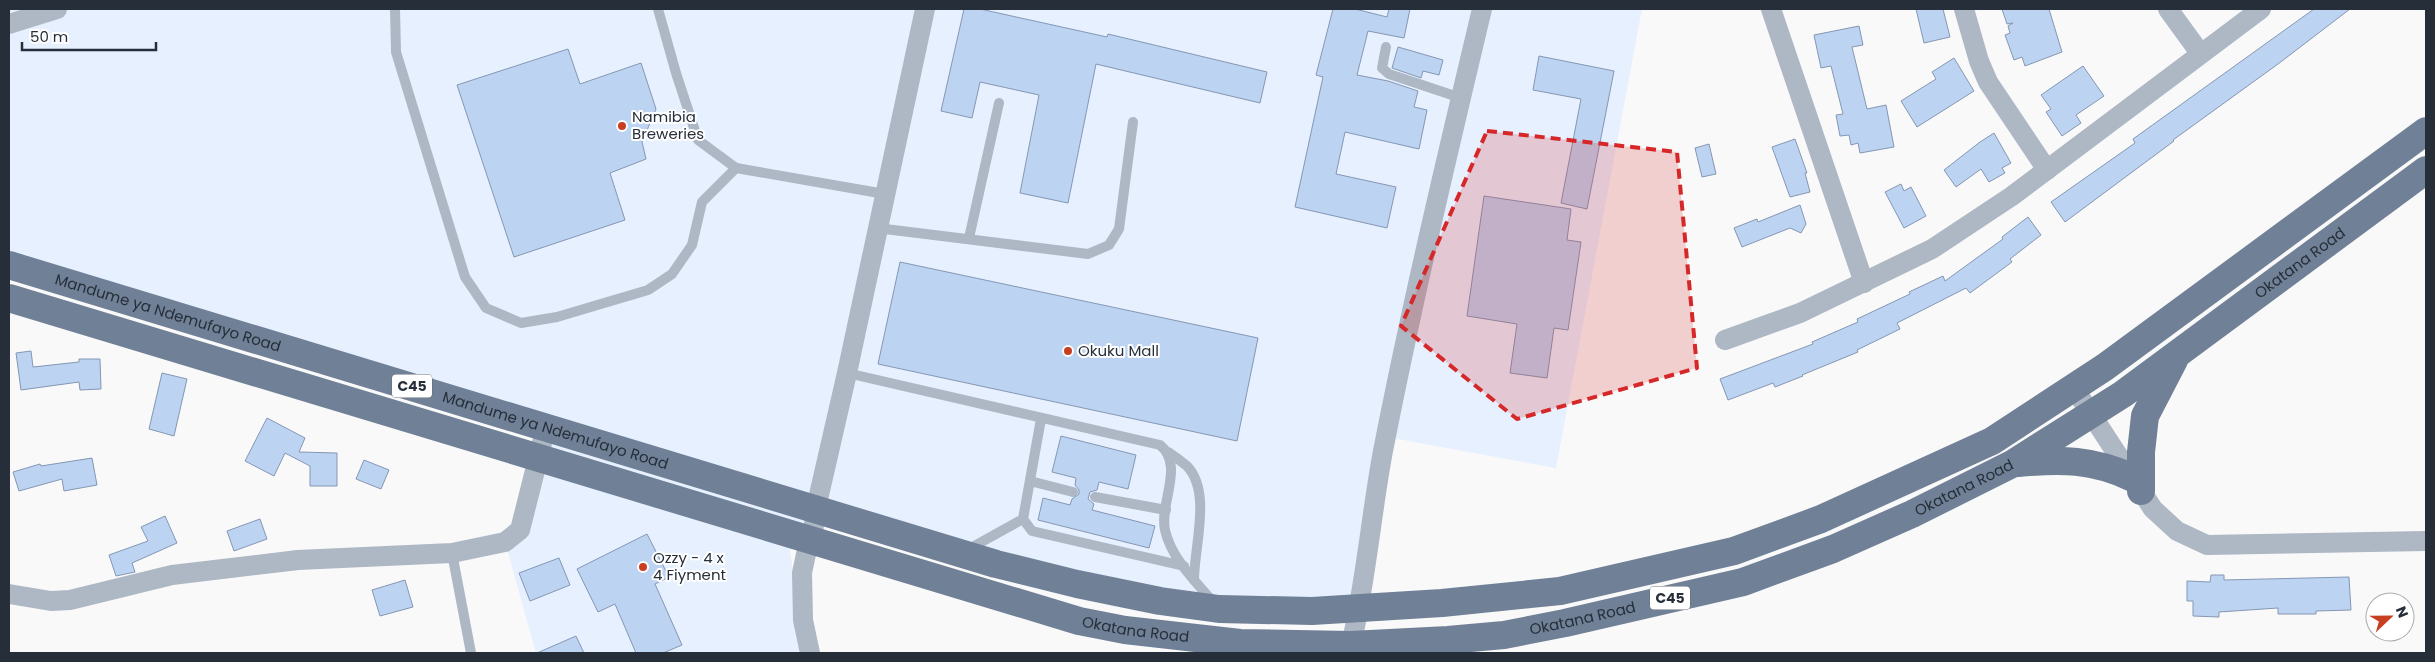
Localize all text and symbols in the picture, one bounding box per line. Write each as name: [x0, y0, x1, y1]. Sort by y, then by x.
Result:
scale bar: [22, 20, 156, 52]
text: 50 m: [30, 26, 68, 47]
place label: Namibia Breweries: [632, 106, 704, 144]
marker: Namibia Breweries: [616, 120, 628, 132]
street label: Okatana Road: [2250, 222, 2349, 303]
street label: Mandume ya Ndemufayo Road: [52, 269, 284, 357]
place label: Okuku Mall: [1078, 340, 1159, 361]
marker: Okuku Mall: [1062, 345, 1074, 357]
road number: C45: [392, 374, 432, 398]
street label: Mandume ya Ndemufayo Road: [440, 386, 671, 474]
street label: Okatana Road: [1911, 454, 2017, 521]
place label: Ozzy - 4 x 4 Fiyment: [653, 547, 726, 585]
marker: Ozzy - 4 x 4 Fiyment: [637, 561, 649, 573]
road number: C45: [1650, 586, 1690, 610]
north arrow: [2365, 592, 2415, 642]
street label: Okatana Road: [1528, 596, 1638, 640]
text: N: [2391, 604, 2413, 621]
street label: Okatana Road: [1080, 611, 1190, 647]

